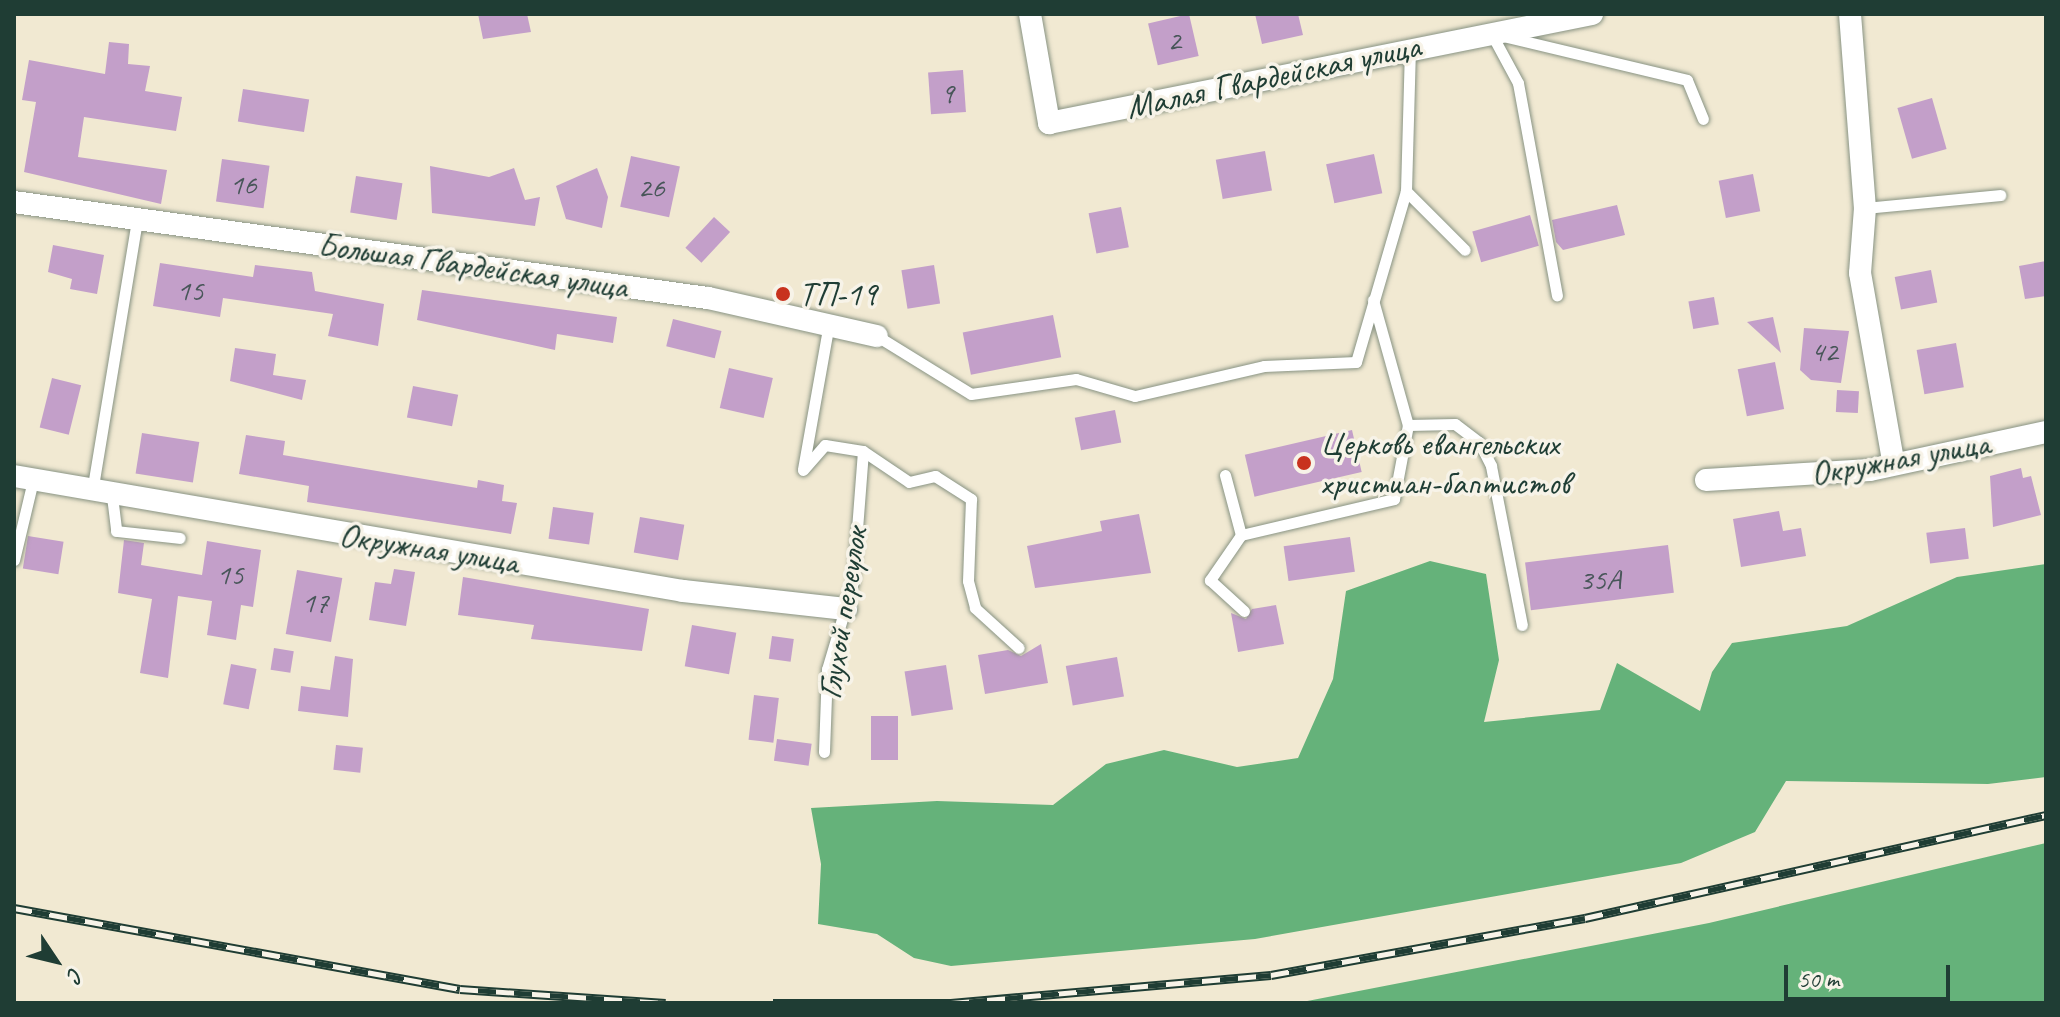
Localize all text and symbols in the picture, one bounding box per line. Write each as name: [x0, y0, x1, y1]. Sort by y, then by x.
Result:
house number: 2: [1167, 22, 1181, 58]
street label: Малая Гвардейская улица: [1123, 25, 1423, 127]
house number: 9: [940, 75, 954, 111]
house number: 16: [230, 166, 256, 202]
house number: 26: [638, 169, 664, 205]
street label: Большая Гвардейская улица: [315, 223, 631, 307]
house number: 15: [177, 272, 203, 308]
place label: ТП-19: [799, 274, 877, 314]
marker: ТП-19: [774, 285, 792, 303]
house number: 42: [1811, 333, 1837, 369]
street label: Окружная улица: [1807, 422, 1993, 494]
place label: Церковь евангельских христиан-баптистов: [1320, 423, 1570, 502]
marker: Церковь евангельских христиан-баптистов: [1295, 454, 1313, 472]
street label: Окружная улица: [336, 514, 522, 582]
street label: Глухой переулок: [808, 524, 876, 702]
house number: 15: [217, 556, 243, 592]
house number: 35А: [1579, 561, 1621, 597]
house number: 17: [302, 584, 328, 620]
north arrow: [16, 921, 96, 1001]
scale bar: [1788, 949, 1954, 999]
text: С: [61, 962, 90, 987]
text: 50 m: [1798, 964, 1839, 994]

